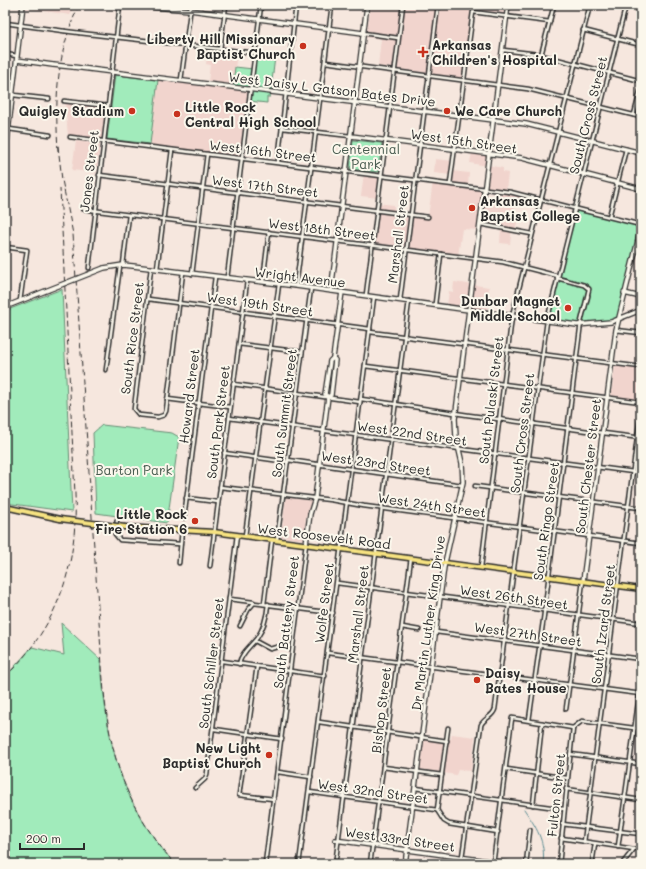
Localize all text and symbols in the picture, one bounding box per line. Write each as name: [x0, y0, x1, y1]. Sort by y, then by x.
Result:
place label: Liberty Hill Missionary Baptist Church: [147, 30, 295, 62]
place label: Arkansas Children's Hospital: [432, 36, 557, 68]
marker: Liberty Hill Missionary Baptist Church: [298, 41, 308, 51]
marker: Arkansas Children's Hospital: [417, 46, 429, 58]
street label: South Cross Street: [565, 54, 610, 176]
street label: West Daisy L Gatson Bates Drive: [228, 67, 437, 110]
place label: Little Rock Central High School: [185, 98, 316, 130]
place label: Quigley Stadium: [19, 102, 124, 120]
place label: We Care Church: [455, 102, 563, 119]
marker: Quigley Stadium: [127, 106, 137, 116]
marker: We Care Church: [442, 106, 452, 116]
marker: Little Rock Central High School: [172, 109, 182, 119]
street label: West 15th Street: [410, 125, 519, 156]
street label: Jones Street: [75, 129, 102, 213]
street label: West 16th Street: [208, 135, 318, 166]
park label: Centennial Park: [332, 140, 400, 172]
street label: West 17th Street: [211, 171, 320, 201]
street label: Marshall Street: [383, 184, 412, 284]
place label: Arkansas Baptist College: [480, 192, 580, 224]
marker: Arkansas Baptist College: [467, 203, 477, 213]
street label: West 18th Street: [267, 213, 377, 244]
street label: Wright Avenue: [254, 262, 347, 291]
street label: South Rice Street: [116, 281, 147, 395]
street label: West 19th Street: [206, 288, 315, 319]
place label: Dunbar Magnet Middle School: [461, 292, 560, 324]
marker: Dunbar Magnet Middle School: [563, 303, 573, 313]
street label: South Pulaski Street: [474, 335, 507, 465]
street label: Howard Street: [174, 347, 203, 444]
street label: South Summit Street: [267, 347, 300, 478]
street label: South Park Street: [202, 364, 233, 480]
street label: South Cross Street: [506, 372, 537, 494]
street label: South Chester Street: [571, 397, 604, 535]
street label: West 22nd Street: [356, 416, 469, 449]
street label: West 23rd Street: [320, 446, 432, 479]
street label: South Ringo Street: [529, 460, 562, 581]
park label: Barton Park: [96, 461, 173, 478]
street label: West 24th Street: [377, 488, 488, 521]
place label: Little Rock Fire Station 6: [95, 505, 187, 537]
marker: Little Rock Fire Station 6: [190, 516, 200, 526]
street label: West Roosevelt Road: [256, 519, 392, 552]
street label: Dr Martin Luther King Drive: [407, 534, 448, 712]
street label: South Battery Street: [269, 554, 302, 689]
street label: Wolfe Street: [310, 561, 337, 644]
street label: South Izard Street: [587, 563, 618, 685]
street label: Marshall Street: [343, 564, 372, 664]
street label: West 26th Street: [459, 580, 570, 613]
street label: South Schiller Street: [194, 596, 227, 730]
street label: West 27th Street: [473, 618, 583, 650]
place label: Daisy Bates House: [485, 664, 567, 696]
street label: Bishop Street: [367, 665, 394, 754]
marker: Daisy Bates House: [472, 675, 482, 685]
place label: New Light Baptist Church: [162, 739, 261, 771]
marker: New Light Baptist Church: [264, 750, 274, 760]
street label: Fulton Street: [543, 752, 568, 838]
street label: West 32nd Street: [317, 774, 430, 807]
street label: West 33rd Street: [344, 822, 457, 855]
scale bar: [20, 825, 84, 851]
text: 200 m: [26, 830, 61, 846]

